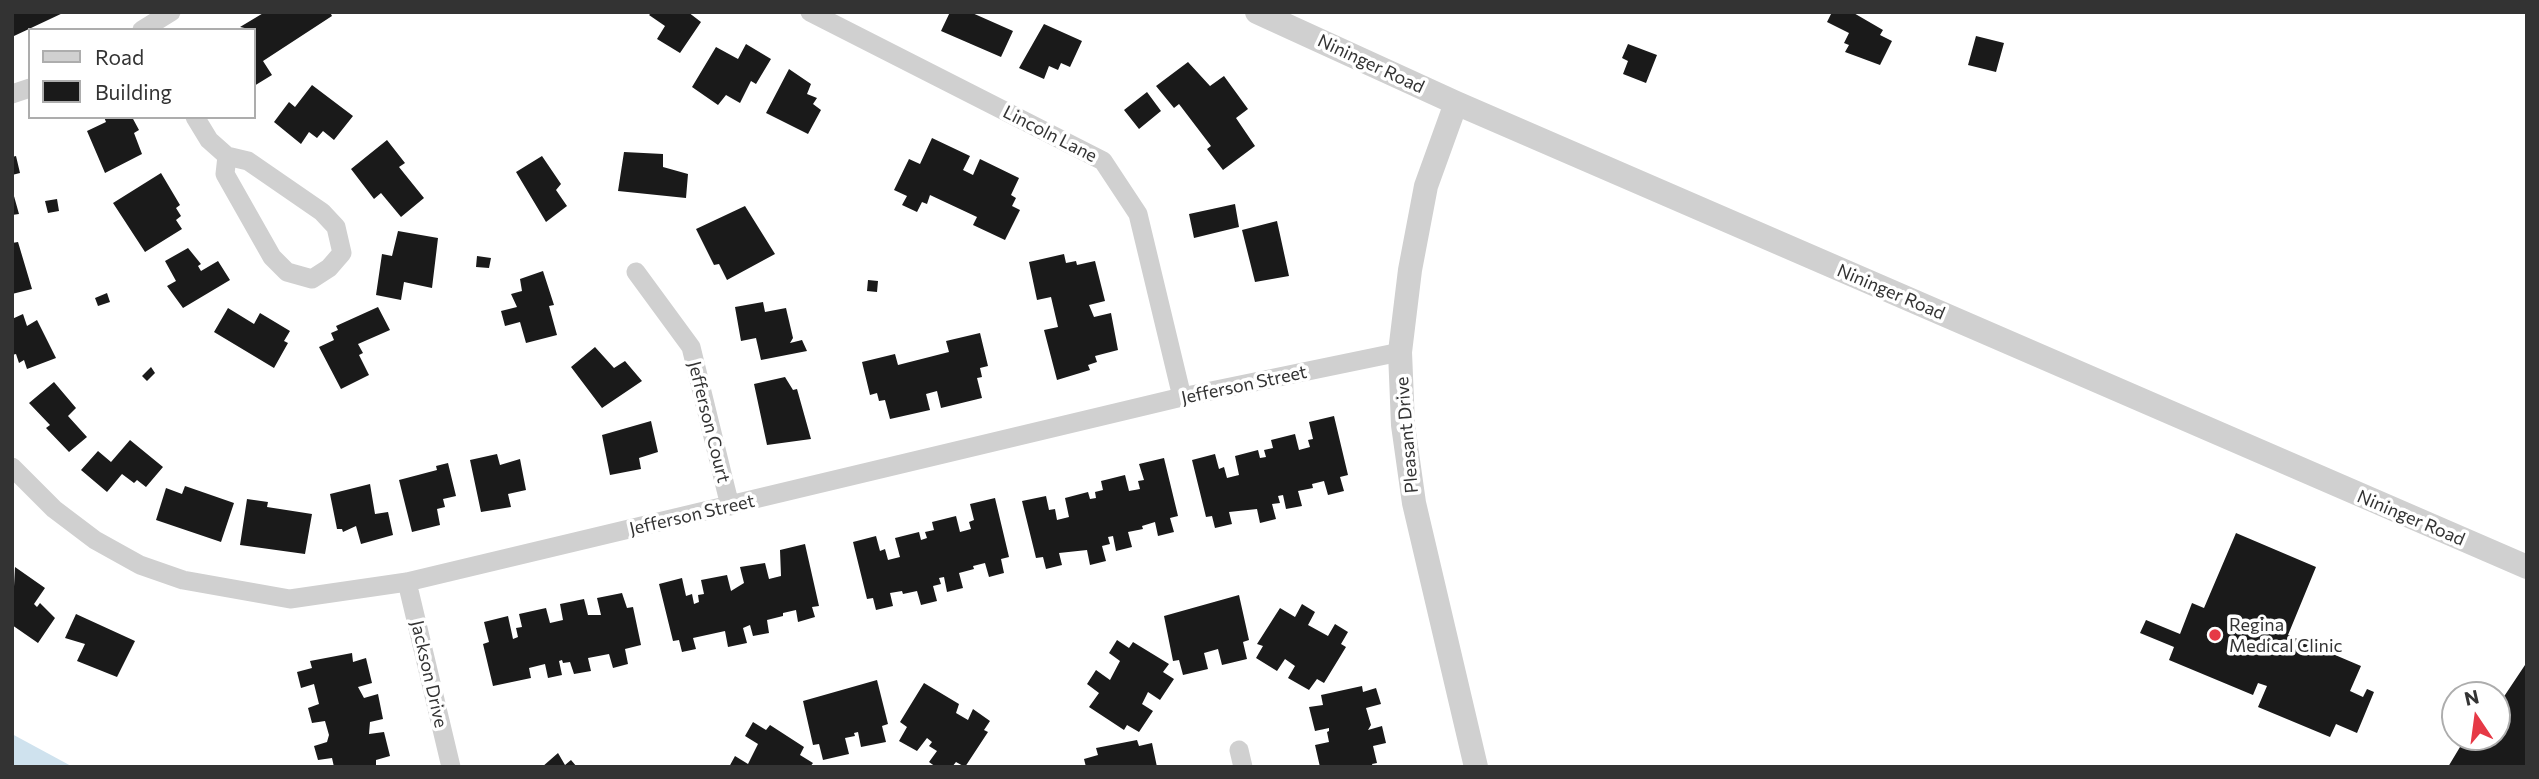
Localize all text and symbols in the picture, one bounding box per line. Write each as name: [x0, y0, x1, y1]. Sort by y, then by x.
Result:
legend: [28, 28, 256, 119]
street label: Nininger Road: [1314, 30, 1428, 98]
text: Road: [95, 44, 144, 69]
text: Building: [95, 79, 172, 104]
street label: Lincoln Lane: [999, 101, 1101, 167]
street label: Nininger Road: [1834, 260, 1948, 324]
street label: Jefferson Court: [683, 359, 735, 485]
street label: Jefferson Street: [1179, 361, 1309, 409]
street label: Pleasant Drive: [1391, 376, 1423, 494]
street label: Nininger Road: [2354, 486, 2468, 550]
street label: Jefferson Street: [627, 490, 757, 540]
place label: Regina Medical Clinic: [2229, 614, 2342, 656]
street label: Jackson Drive: [406, 618, 452, 730]
marker: Regina Medical Clinic: [2207, 627, 2223, 643]
north arrow: [2441, 681, 2511, 751]
text: N: [2462, 684, 2481, 710]

